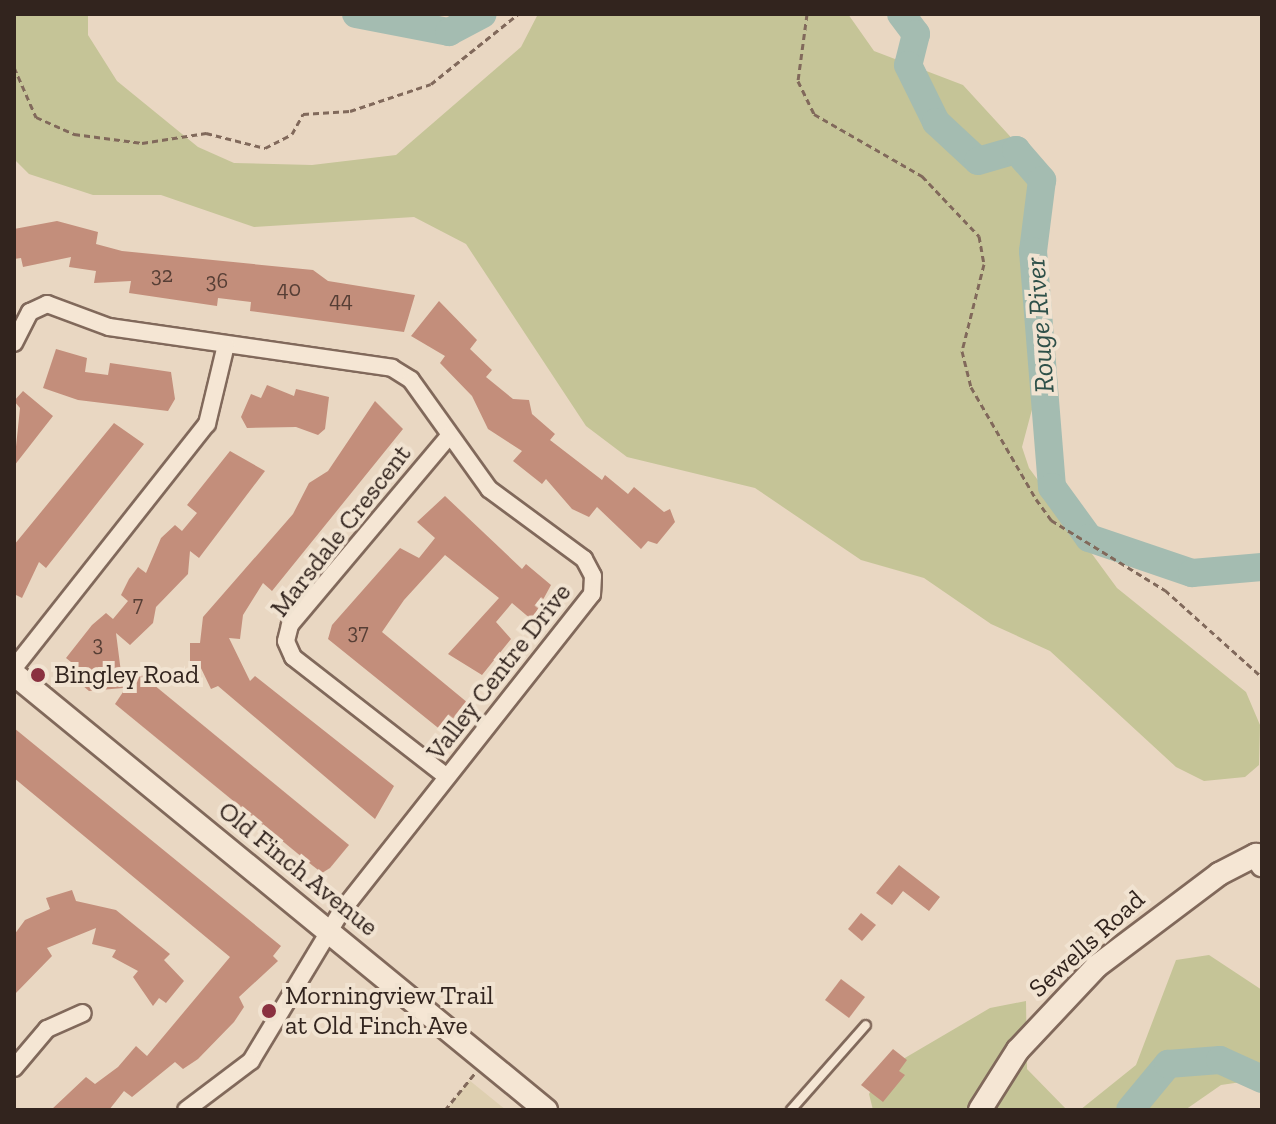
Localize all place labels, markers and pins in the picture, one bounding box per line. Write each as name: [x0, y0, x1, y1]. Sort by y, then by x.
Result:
place label: Bingley Road: [54, 659, 200, 691]
marker: Bingley Road: [29, 666, 47, 684]
place label: Morningview Trail at Old Finch Ave: [285, 980, 495, 1042]
marker: Morningview Trail at Old Finch Ave: [260, 1002, 278, 1020]

